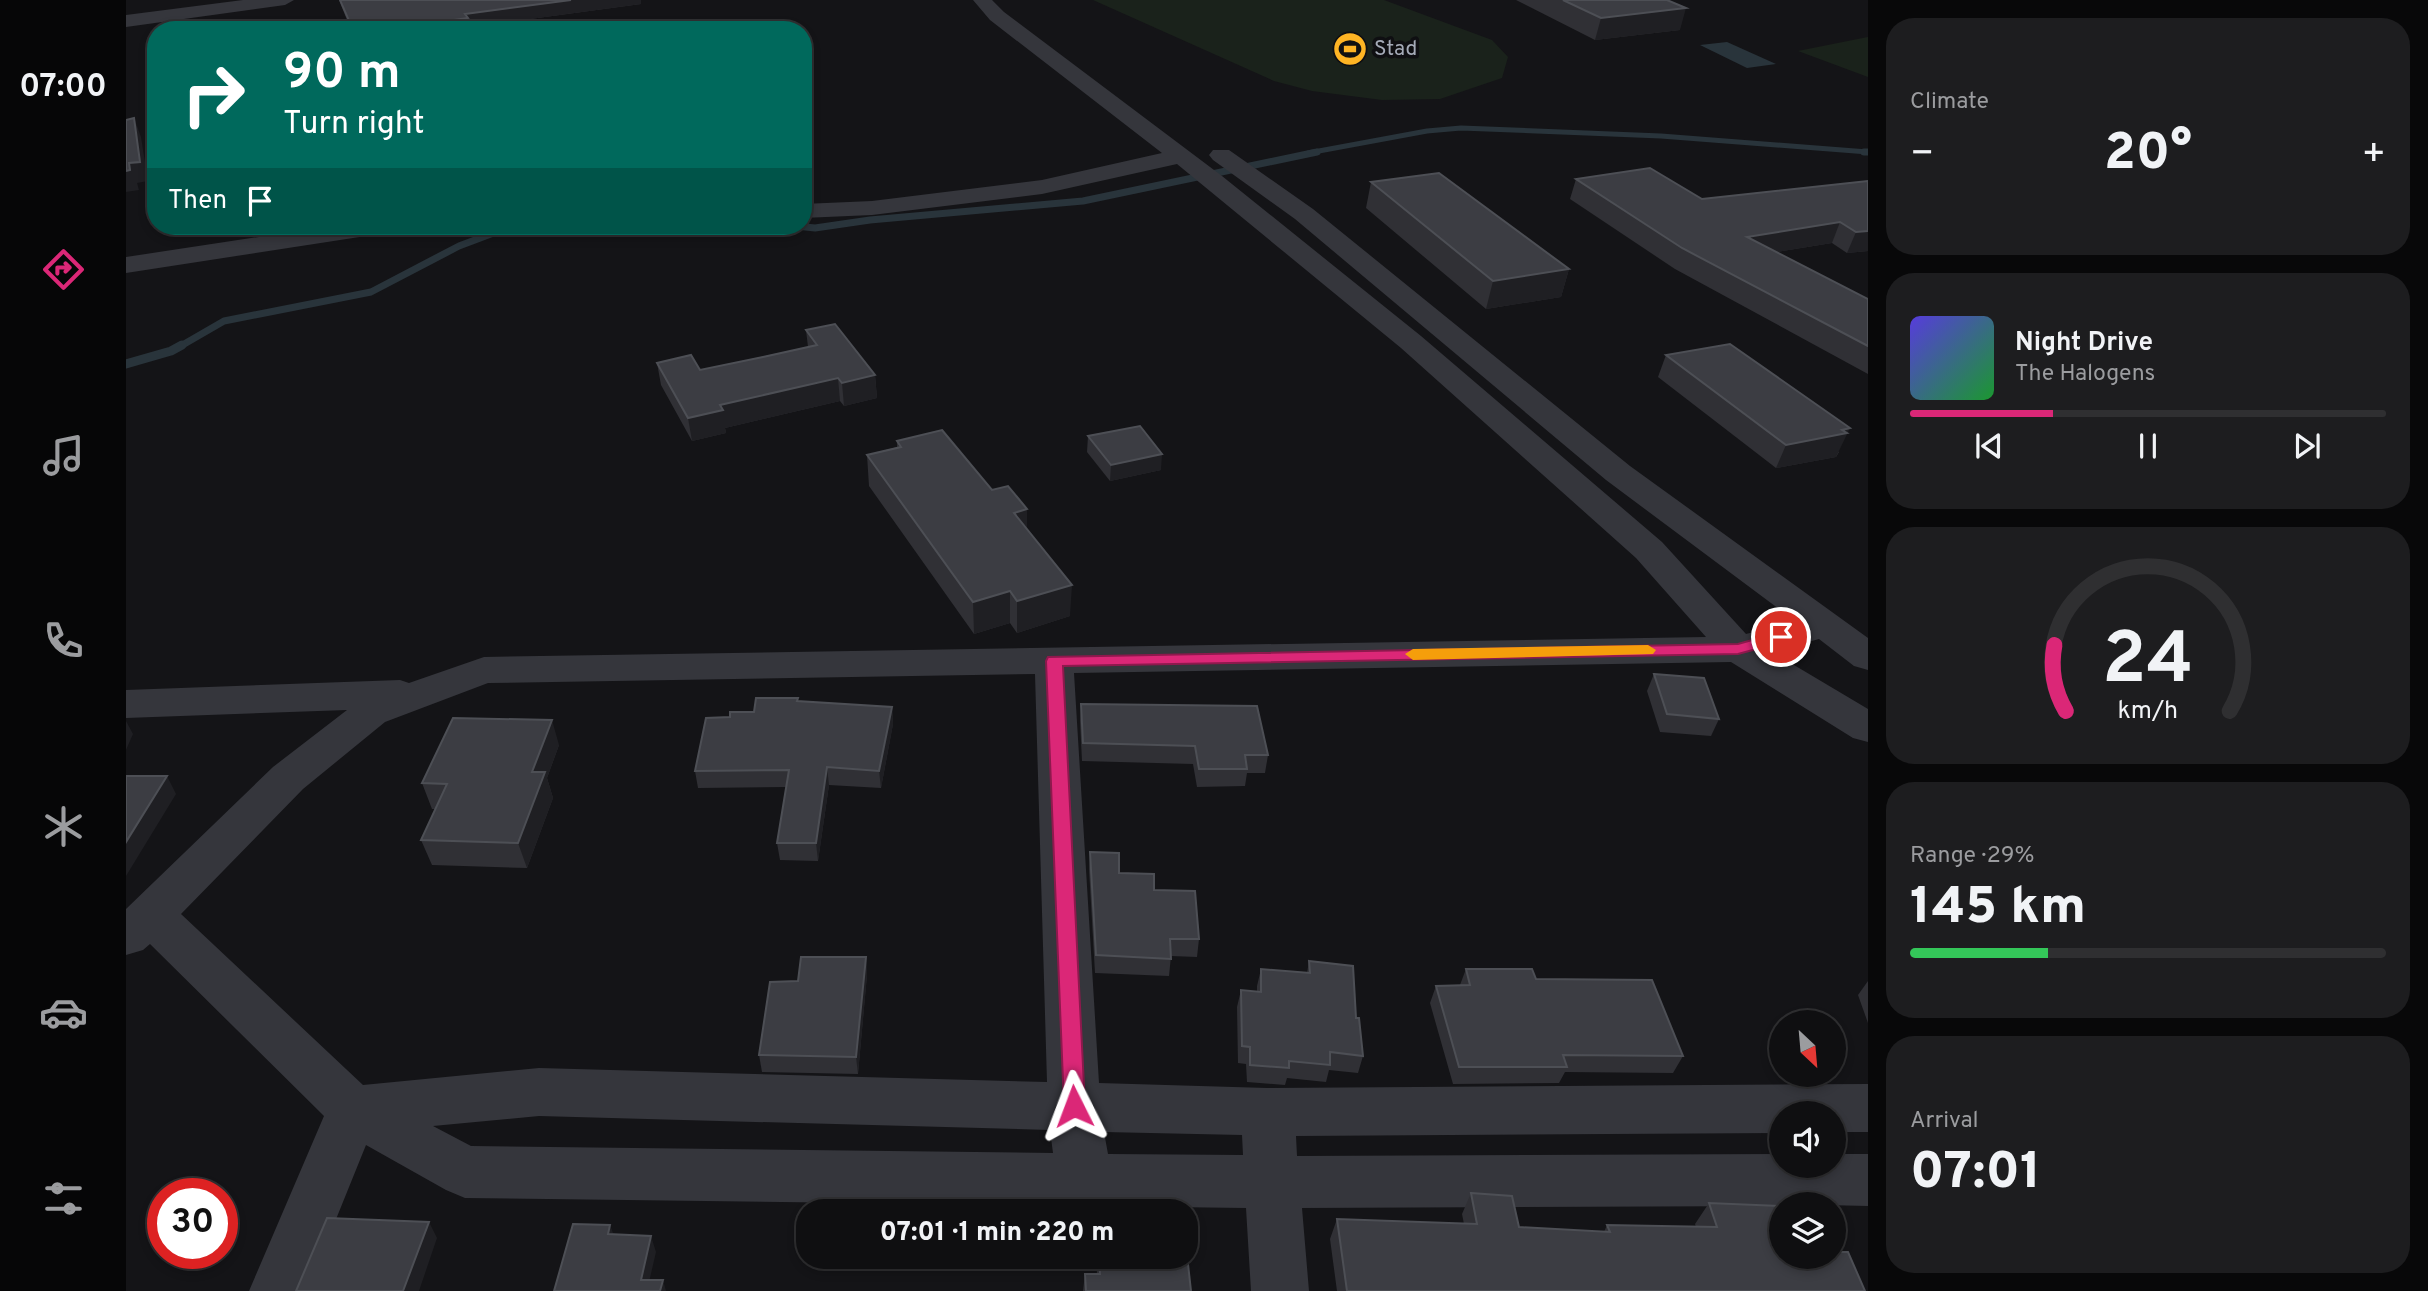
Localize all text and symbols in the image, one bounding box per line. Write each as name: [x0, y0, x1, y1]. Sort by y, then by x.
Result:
sports icon: Stad: [1331, 30, 1369, 68]
place label: Stad: [1374, 36, 1417, 63]
text: 90 m: [283, 44, 401, 106]
icon: right: [168, 49, 259, 140]
text: 07:00: [19, 68, 107, 108]
text: Climate: [1910, 88, 1989, 117]
text: Turn right: [283, 105, 425, 145]
text: 20°: [2104, 122, 2192, 188]
text: −: [1910, 131, 1935, 180]
text: +: [2361, 131, 2386, 180]
icon: arrive: [241, 182, 279, 220]
text: Then: [168, 185, 227, 218]
icon: directions: [39, 245, 88, 294]
text: Night Drive: [2015, 327, 2153, 360]
text: The Halogens: [2015, 360, 2155, 389]
icon: previous: [1970, 427, 2008, 465]
icon: pause: [2129, 427, 2167, 465]
icon: next: [2288, 427, 2326, 465]
icon: music: [39, 431, 88, 480]
pin: [1751, 607, 1811, 667]
icon: phone: [39, 616, 88, 665]
icon: arrive: [1762, 618, 1800, 656]
text: 24: [2102, 618, 2194, 710]
text: km/h: [2118, 696, 2178, 728]
icon: climate: [39, 802, 88, 851]
text: Range · 29%: [1910, 842, 2035, 871]
text: 145 km: [1910, 876, 2086, 942]
icon: car: [39, 988, 88, 1037]
north arrow: [1769, 1010, 1846, 1087]
map controls: [1769, 1010, 1846, 1269]
position arrow: [1037, 1069, 1111, 1143]
button: sound: [1769, 1101, 1846, 1178]
text: Arrival: [1910, 1107, 1979, 1136]
text: 07:01: [1910, 1141, 2041, 1207]
icon: filters: [39, 1174, 88, 1223]
speed limit sign: 30: [147, 1178, 238, 1269]
button: layers: [1769, 1192, 1846, 1269]
text: 07:01 · 1 min · 220 m: [880, 1217, 1114, 1250]

